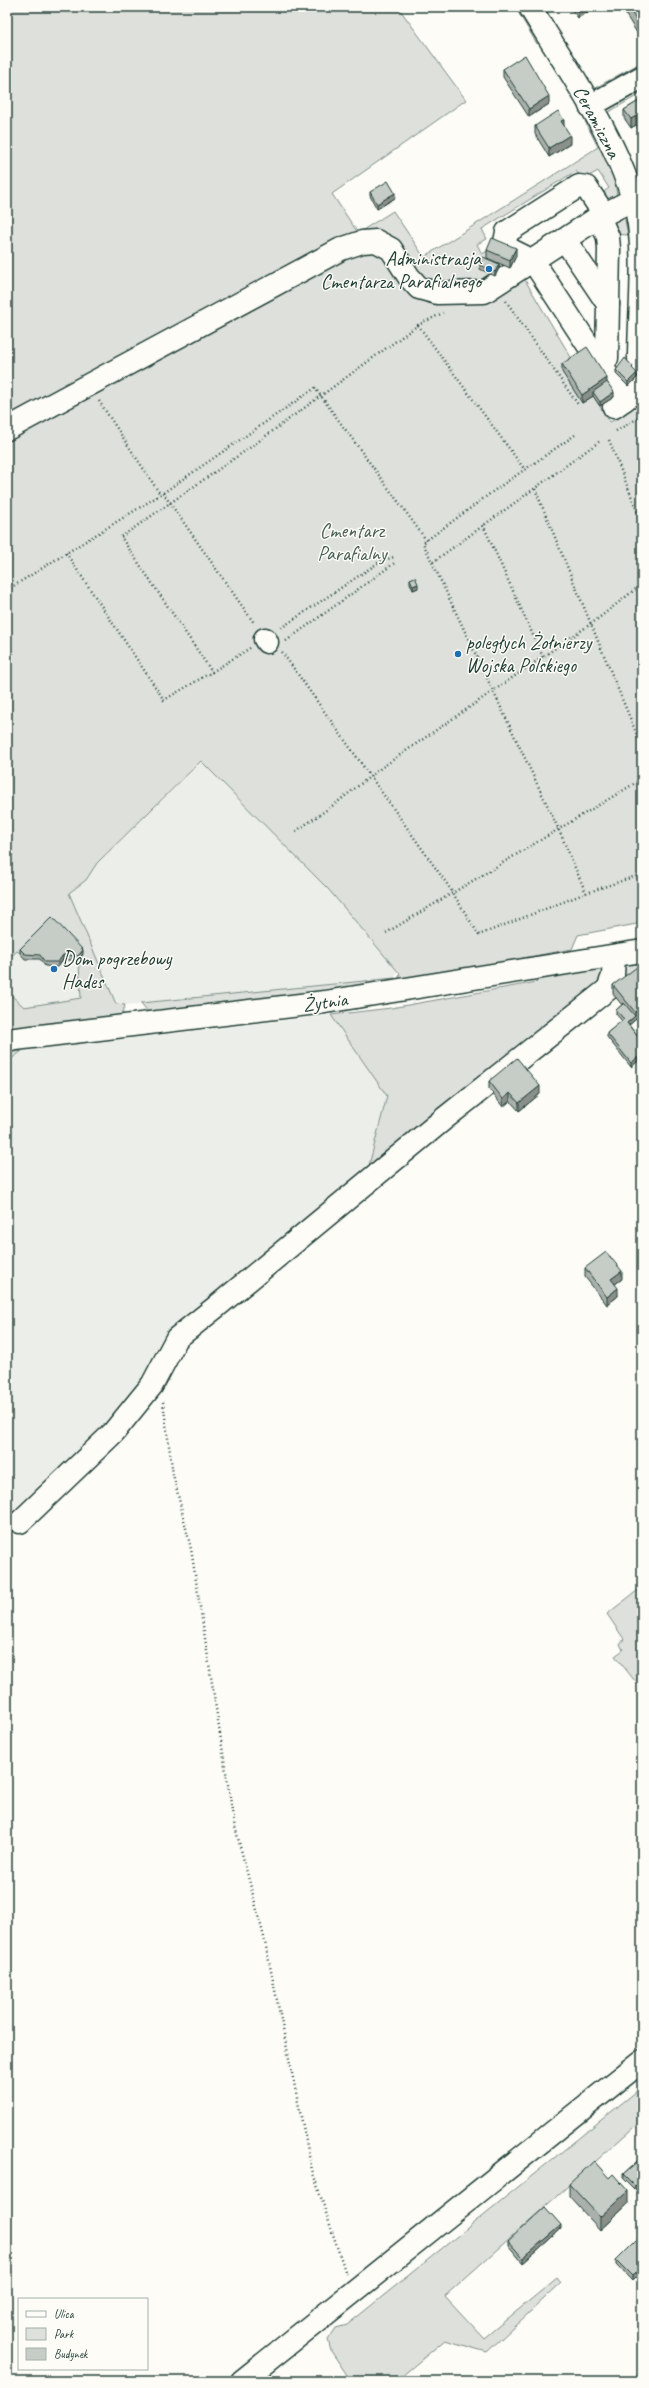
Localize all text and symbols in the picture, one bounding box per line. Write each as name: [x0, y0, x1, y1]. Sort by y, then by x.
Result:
street label: Ceramiczna: [568, 81, 627, 164]
place label: Administracja Cmentarza Parafialnego: [321, 246, 483, 294]
marker: Administracja Cmentarza Parafialnego: [484, 264, 494, 274]
park label: Cmentarz Parafialny: [317, 518, 389, 566]
place label: poległych Żołnierzy Wojska Polskiego: [466, 630, 594, 678]
marker: poległych Żołnierzy Wojska Polskiego: [453, 649, 463, 659]
place label: Dom pogrzebowy Hades: [62, 946, 172, 994]
marker: Dom pogrzebowy Hades: [49, 964, 59, 974]
street label: Żytnia: [301, 986, 351, 1017]
legend: [18, 2298, 148, 2370]
text: Ulica: [54, 2306, 75, 2322]
text: Park: [54, 2326, 75, 2342]
text: Budynek: [54, 2346, 89, 2362]

